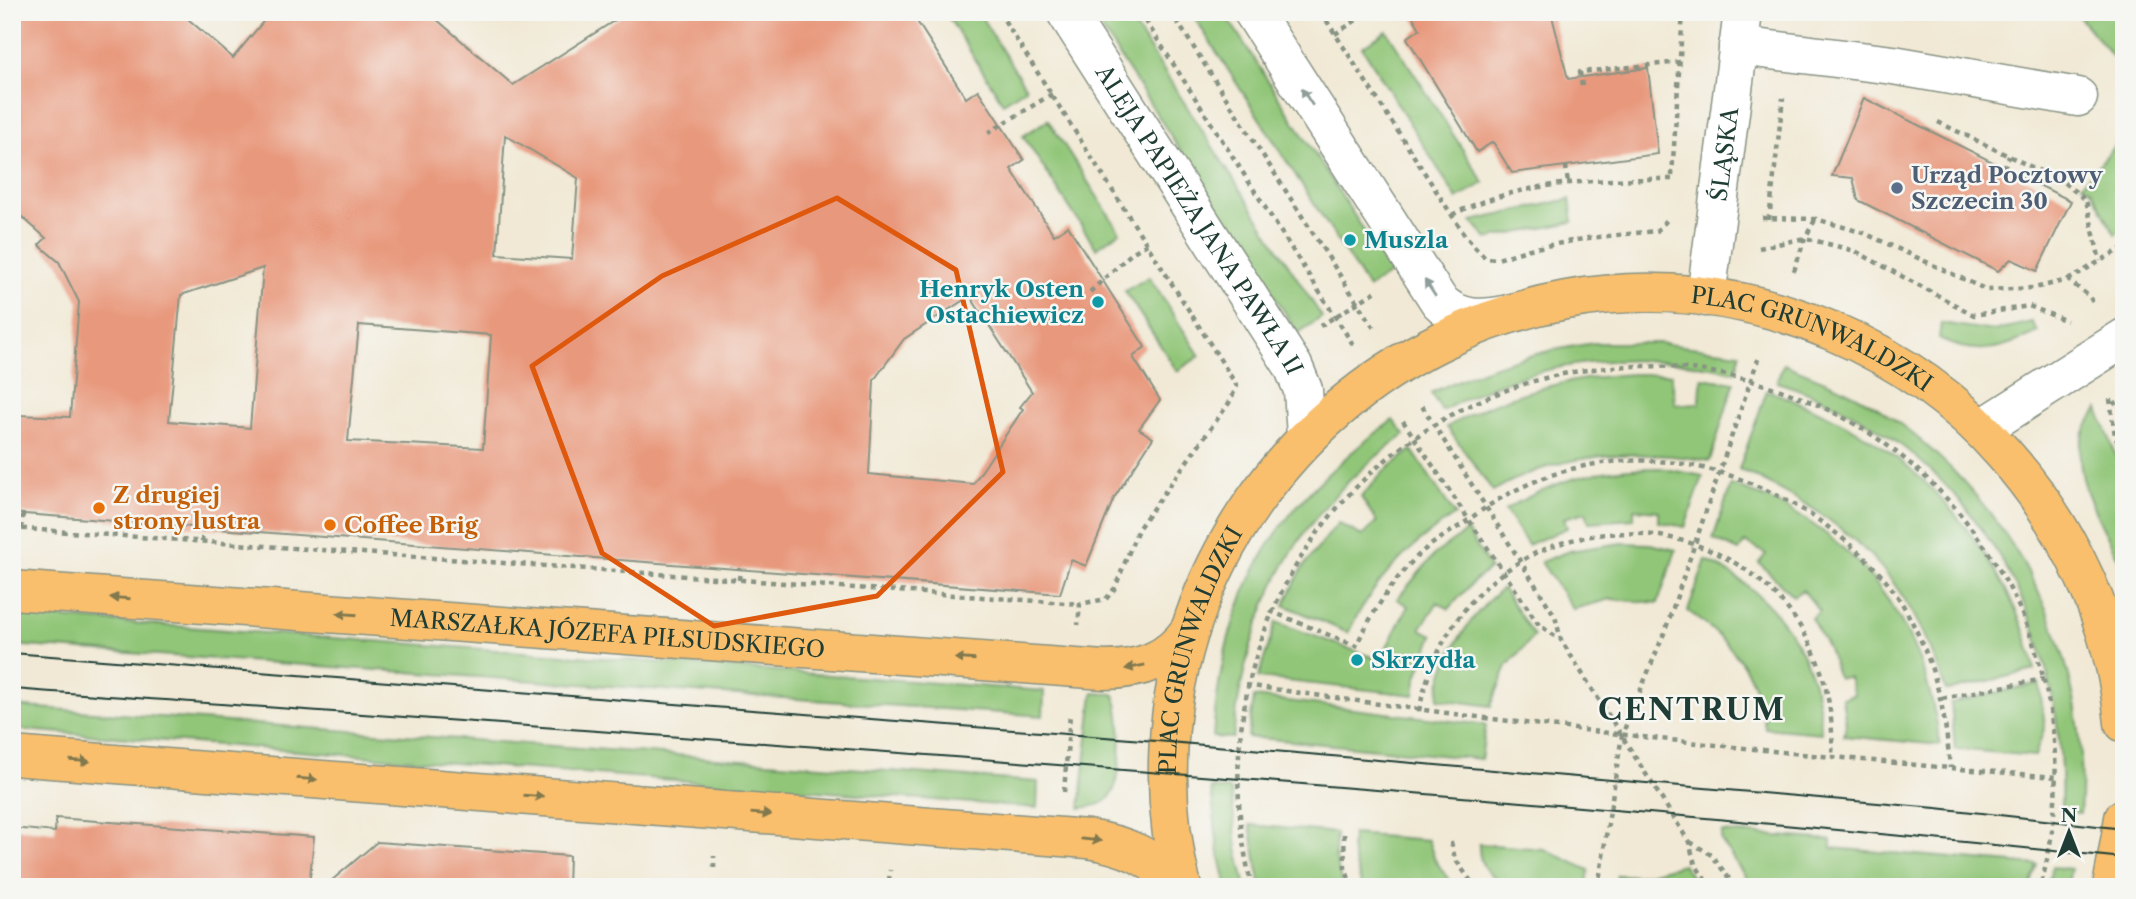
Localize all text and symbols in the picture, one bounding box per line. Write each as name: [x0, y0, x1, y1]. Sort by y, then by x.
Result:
street label: ALEJA PAPIEŻA JANA PAWŁA II: [1089, 59, 1309, 379]
one-way arrow: [1301, 87, 1314, 106]
street label: ŚLĄSKA: [1705, 105, 1745, 203]
place label: Urząd Pocztowy Szczecin 30: [1911, 161, 2104, 215]
marker: Urząd Pocztowy Szczecin 30: [1889, 180, 1905, 196]
place label: Muszla: [1364, 226, 1449, 254]
marker: Muszla: [1342, 232, 1358, 248]
place label: Henryk Osten Ostachiewicz: [919, 275, 1084, 329]
one-way arrow: [1424, 278, 1437, 298]
street label: PLAC GRUNWALDZKI: [1690, 281, 1938, 397]
marker: Henryk Osten Ostachiewicz: [1090, 294, 1106, 310]
place label: Z drugiej strony lustra: [113, 481, 261, 535]
marker: Z drugiej strony lustra: [91, 500, 107, 516]
place label: Coffee Brig: [344, 511, 479, 539]
marker: Coffee Brig: [322, 517, 338, 533]
street label: PLAC GRUNWALDZKI: [1154, 521, 1248, 774]
one-way arrow: [109, 592, 131, 603]
street label: MARSZAŁKA JÓZEFA PIŁSUDSKIEGO: [389, 604, 826, 664]
one-way arrow: [336, 608, 358, 619]
place label: Skrzydła: [1371, 646, 1476, 674]
marker: Skrzydła: [1349, 652, 1365, 668]
one-way arrow: [954, 653, 976, 664]
one-way arrow: [1124, 662, 1146, 673]
district label: CENTRUM: [1598, 691, 1786, 728]
one-way arrow: [70, 756, 92, 767]
one-way arrow: [296, 774, 318, 785]
one-way arrow: [523, 791, 545, 802]
north arrow: [2035, 797, 2104, 867]
text: N: [2061, 804, 2077, 827]
one-way arrow: [750, 809, 772, 820]
one-way arrow: [1080, 835, 1102, 846]

